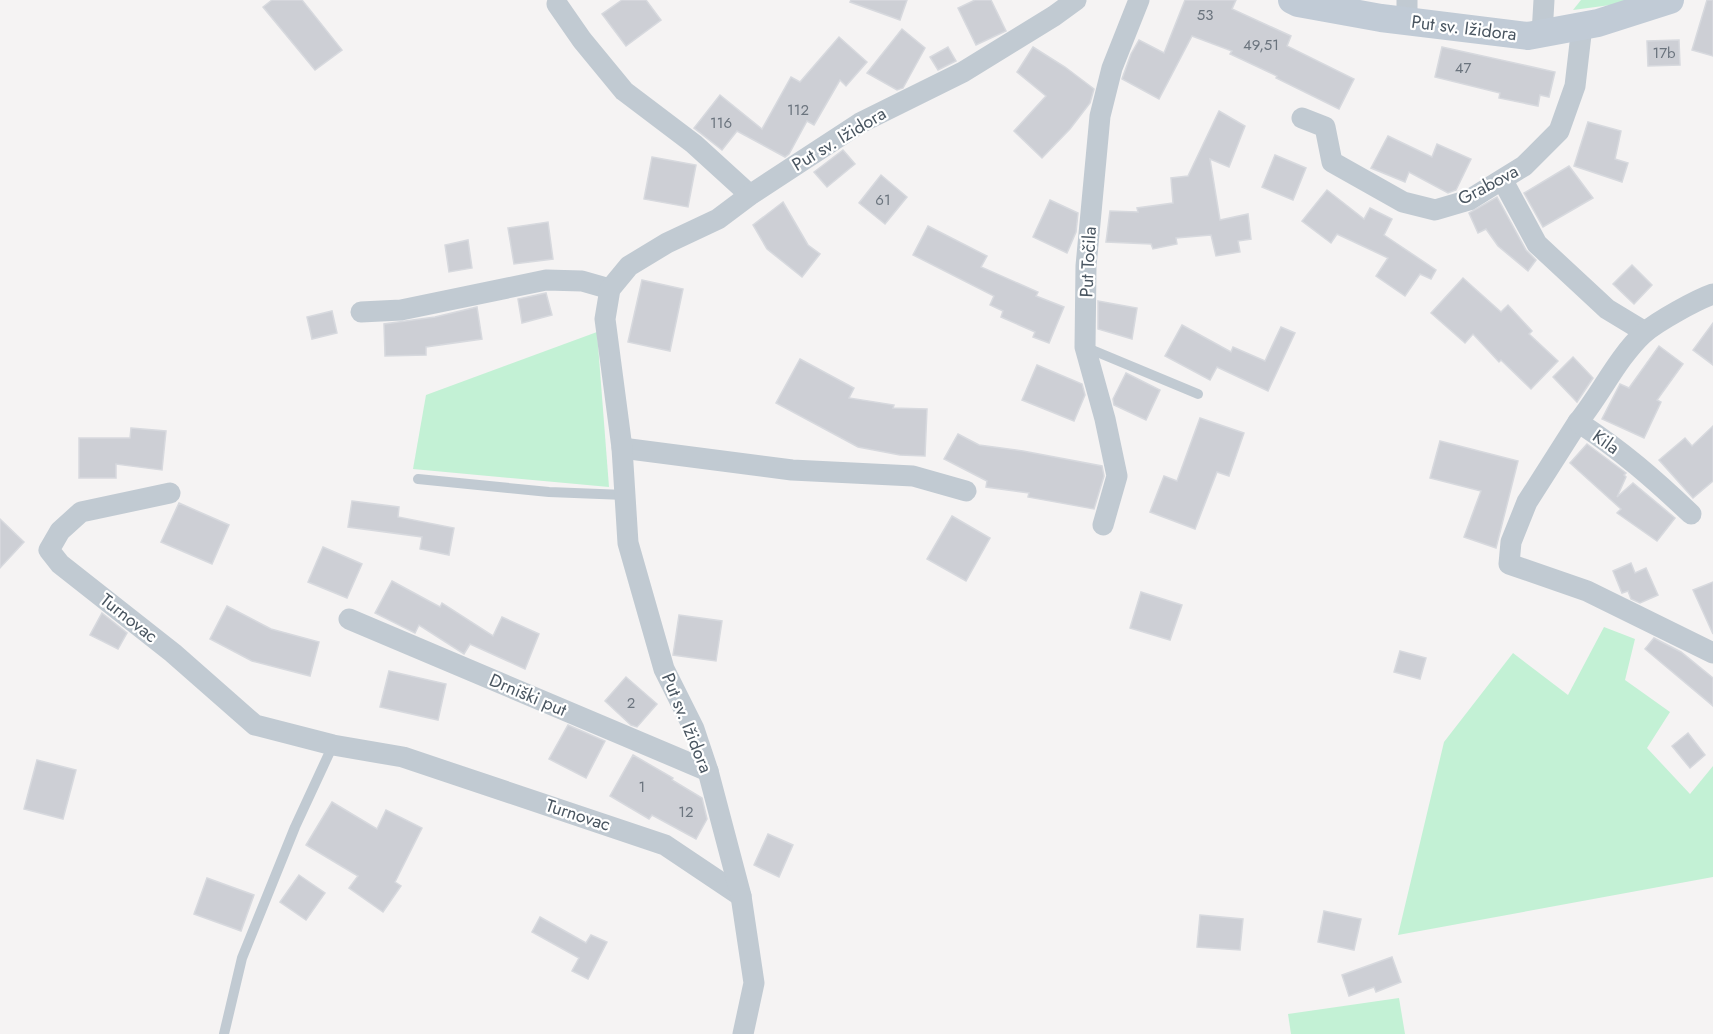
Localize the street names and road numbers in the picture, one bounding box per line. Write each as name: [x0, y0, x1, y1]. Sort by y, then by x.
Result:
street label: Put sv. Ižidora: [1410, 9, 1518, 47]
street label: Put sv. Ižidora: [787, 101, 891, 177]
street label: Grabova: [1453, 158, 1523, 212]
street label: Put Točila: [1073, 226, 1103, 298]
street label: Kila: [1587, 423, 1625, 461]
street label: Turnovac: [95, 587, 163, 649]
street label: Drniški put: [485, 667, 571, 723]
street label: Put sv. Ižidora: [655, 669, 719, 777]
street label: Turnovac: [542, 792, 614, 838]

